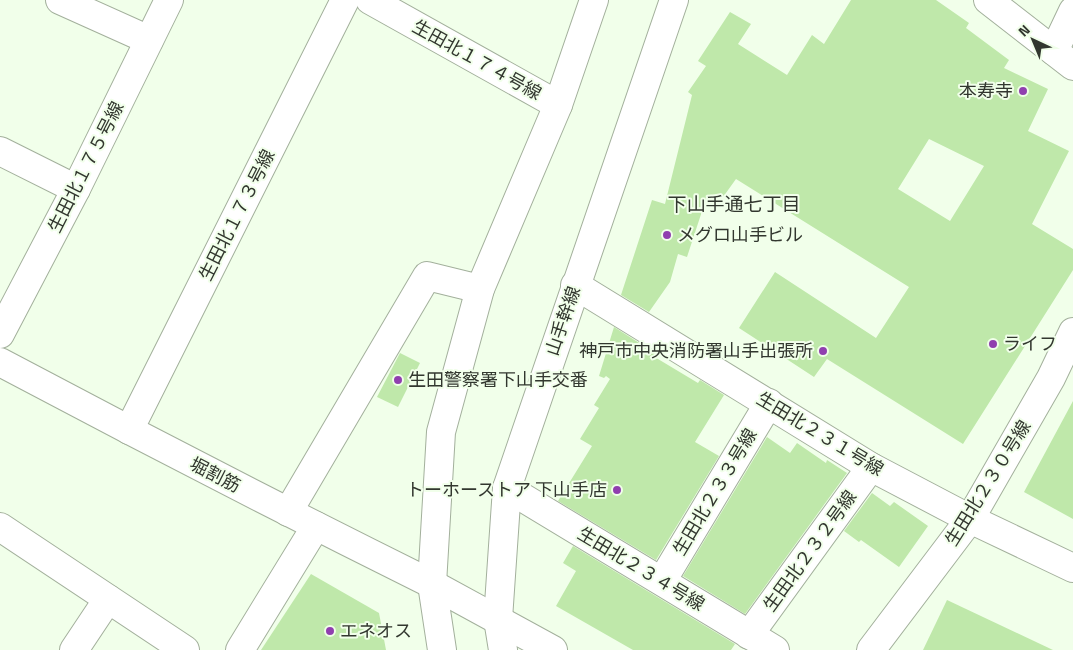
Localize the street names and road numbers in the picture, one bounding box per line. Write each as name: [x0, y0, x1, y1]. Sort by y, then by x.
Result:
street label: 生田北１７４号線: [408, 13, 547, 106]
street label: 生田北１７５号線: [41, 96, 130, 237]
street label: 生田北１７３号線: [192, 144, 281, 285]
street label: 山手幹線: [538, 282, 587, 359]
street label: 生田北２３１号線: [752, 385, 889, 482]
street label: 生田北２３０号線: [938, 415, 1037, 551]
street label: 生田北２３３号線: [666, 423, 763, 560]
street label: 堀割筋: [185, 450, 245, 499]
street label: 生田北２３２号線: [756, 485, 863, 617]
street label: 生田北２３４号線: [573, 520, 710, 617]

